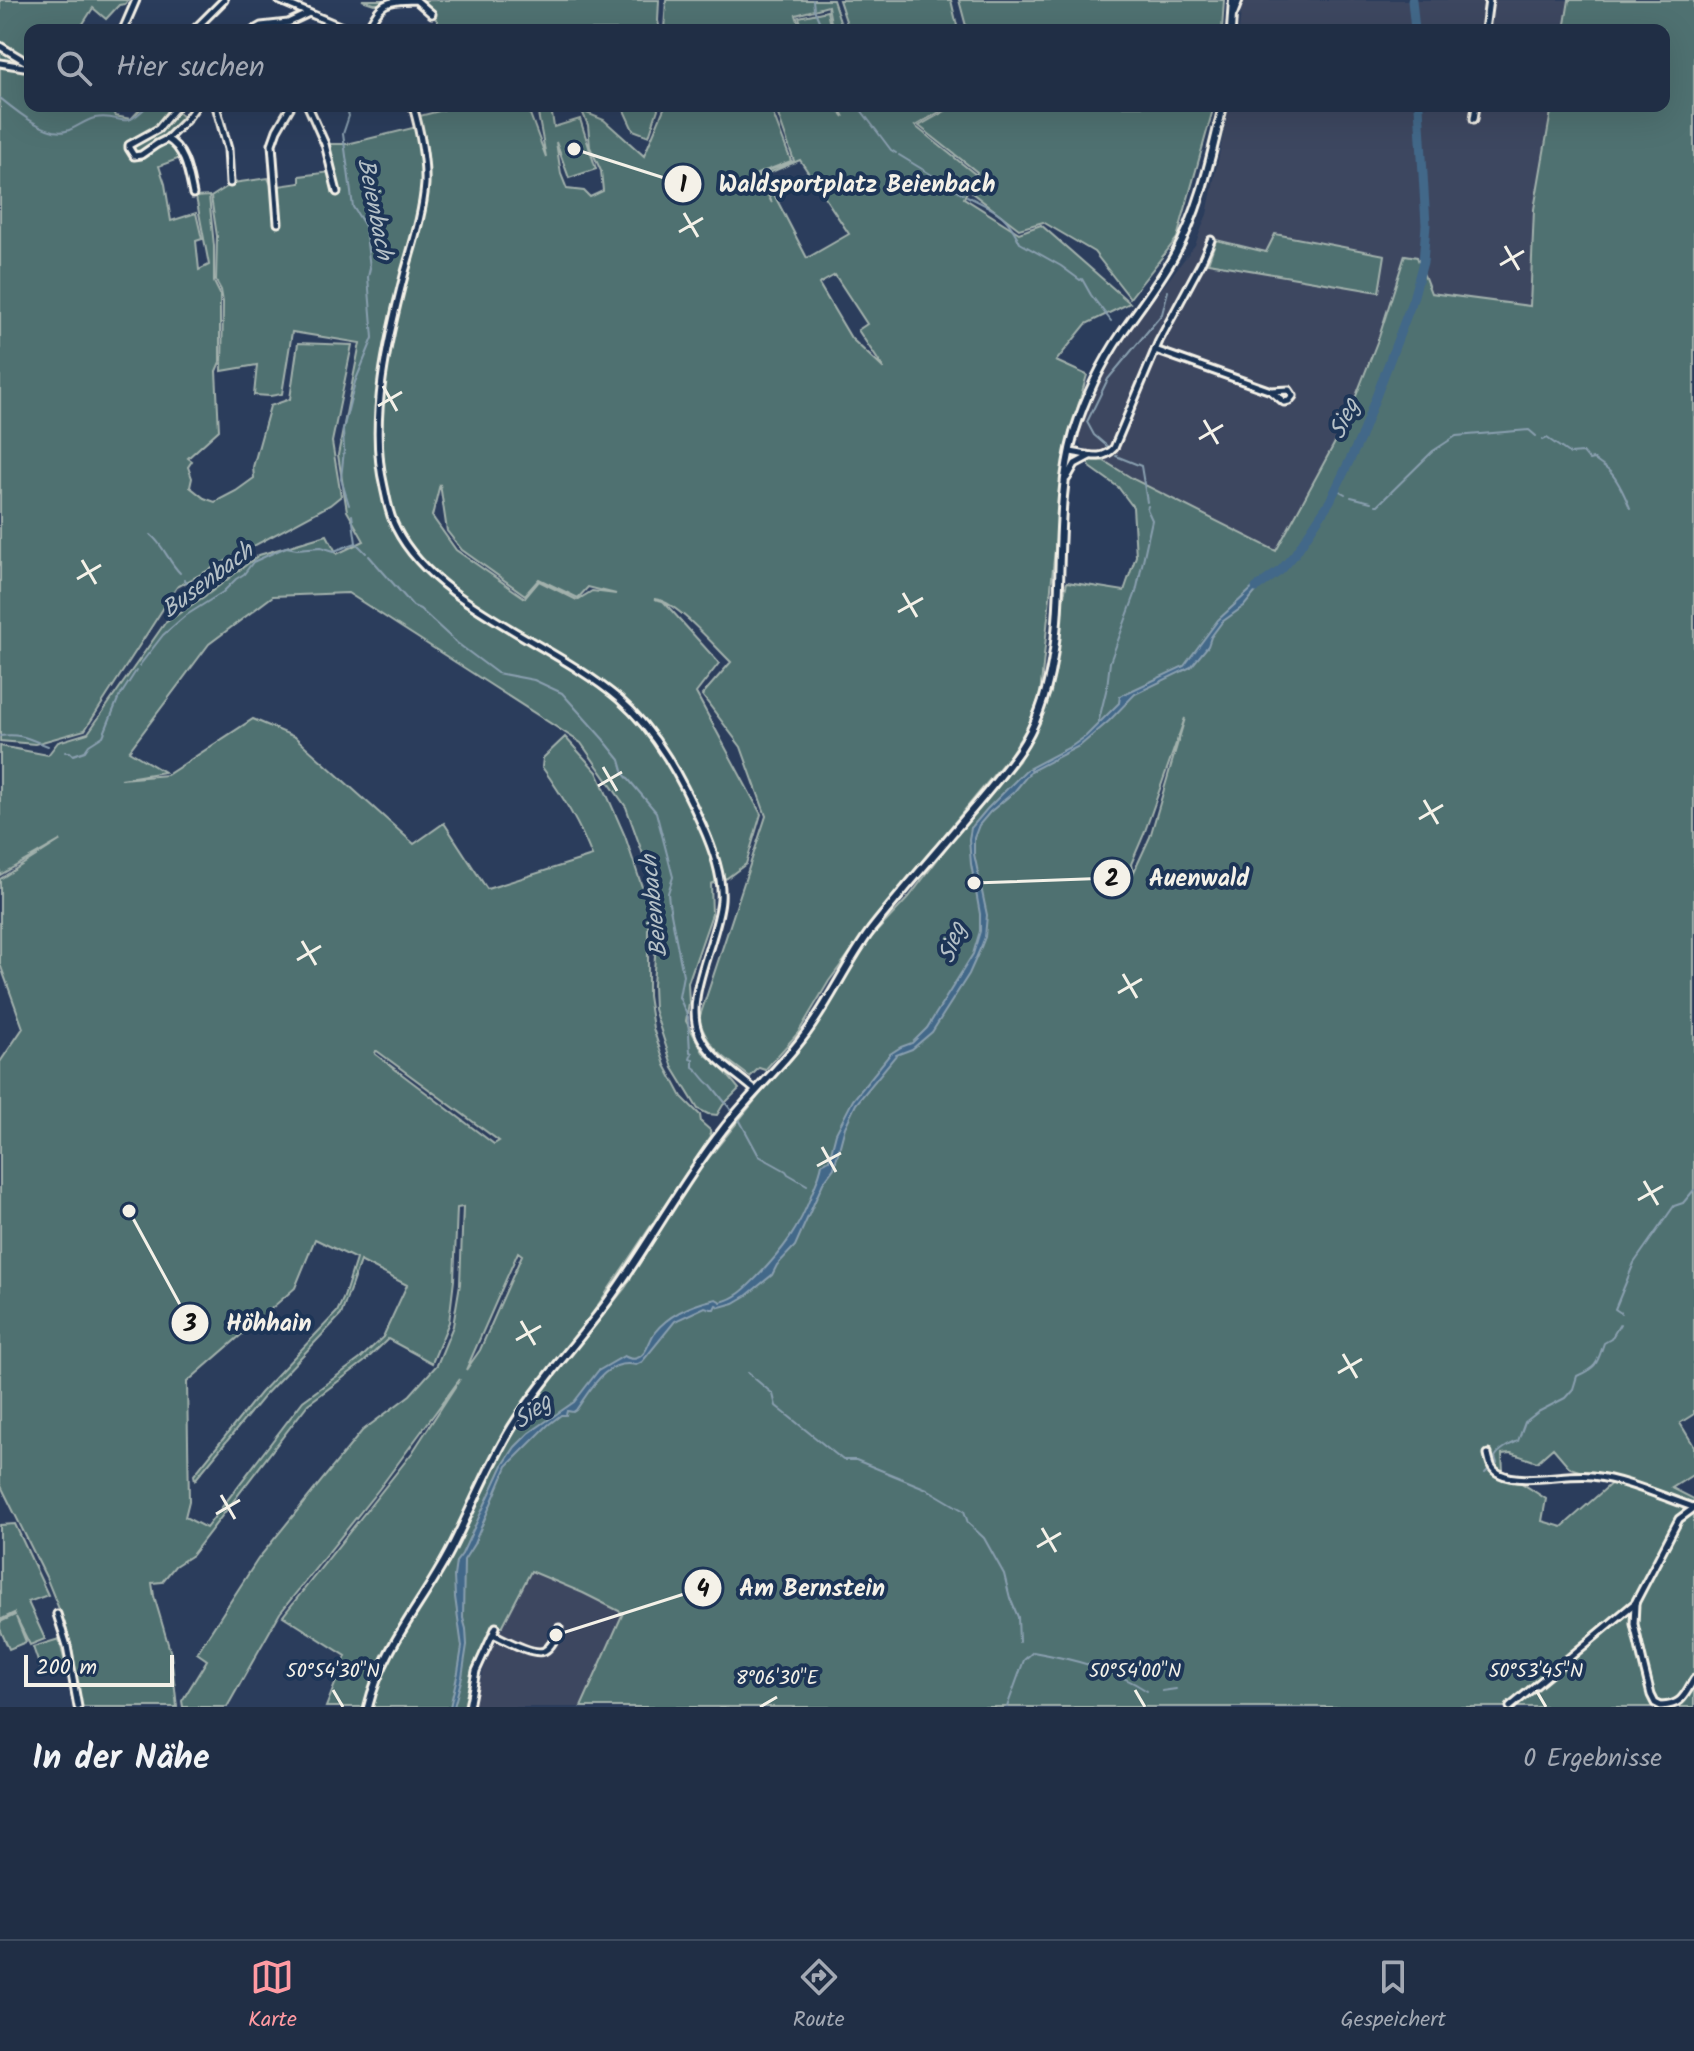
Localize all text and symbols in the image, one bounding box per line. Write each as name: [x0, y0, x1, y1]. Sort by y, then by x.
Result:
search box: [24, 24, 1670, 112]
text: Hier suchen: [116, 44, 265, 92]
icon: search: [52, 46, 96, 90]
water label: Beienbach: [345, 155, 403, 265]
callout: Waldsportplatz Beienbach: [663, 160, 1012, 208]
text: 1: [679, 166, 687, 205]
text: Waldsportplatz Beienbach: [718, 166, 996, 205]
water label: Sieg: [1319, 391, 1372, 446]
water label: Busenbach: [153, 532, 265, 629]
water label: Beienbach: [630, 851, 680, 959]
callout: Auenwald: [1092, 854, 1265, 902]
text: 2: [1105, 860, 1119, 899]
text: Auenwald: [1149, 860, 1250, 899]
water label: Sieg: [928, 916, 978, 968]
callout: Höhhain: [170, 1299, 327, 1347]
text: 3: [182, 1305, 197, 1344]
text: Höhhain: [226, 1305, 312, 1344]
water label: Sieg: [505, 1383, 562, 1440]
callout: Am Bernstein: [683, 1564, 901, 1612]
text: 4: [696, 1570, 710, 1609]
text: Am Bernstein: [739, 1570, 885, 1609]
scale bar: [24, 1651, 174, 1687]
text: 200 m: [36, 1651, 97, 1686]
text: 50°54'30"N: [286, 1656, 380, 1688]
text: 50°54'00"N: [1089, 1656, 1181, 1688]
text: 50°53'45"N: [1489, 1656, 1583, 1688]
text: 8°06'30"E: [736, 1663, 820, 1695]
text: In der Nähe: [32, 1732, 210, 1786]
text: 0 Ergebnisse: [1523, 1738, 1662, 1780]
tab: Karte: [248, 1955, 297, 2038]
tab: Route: [793, 1955, 845, 2038]
tab: Gespeichert: [1340, 1955, 1446, 2038]

